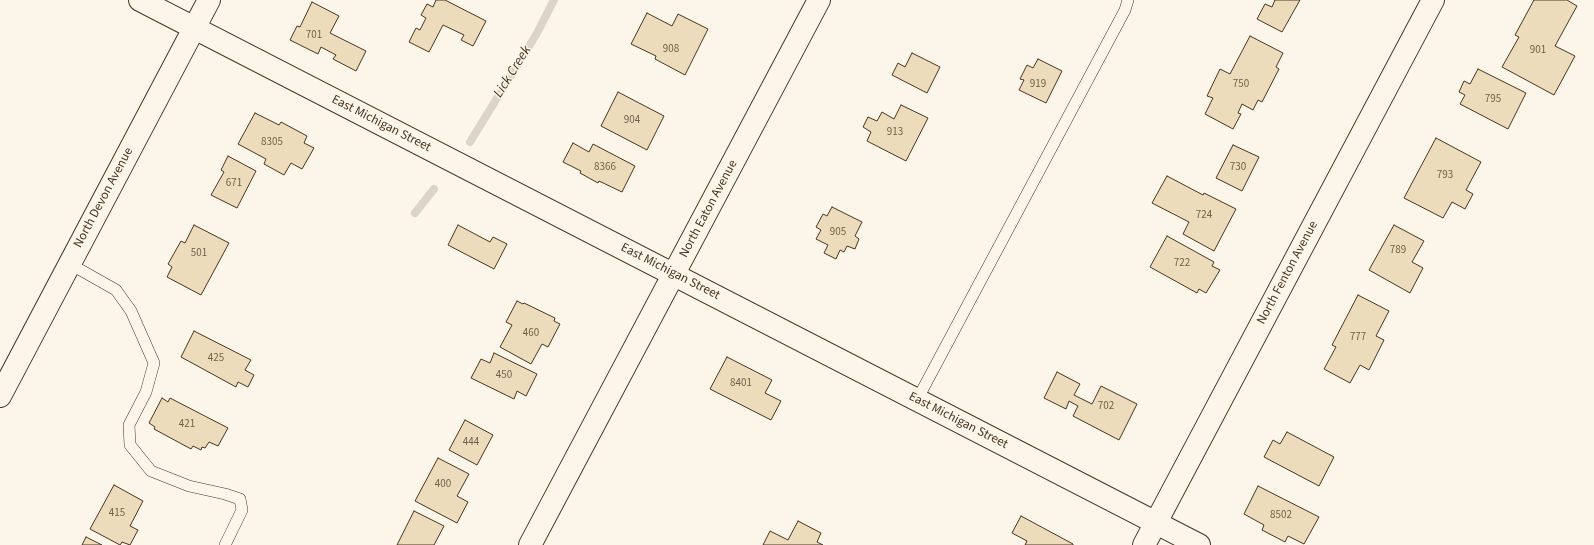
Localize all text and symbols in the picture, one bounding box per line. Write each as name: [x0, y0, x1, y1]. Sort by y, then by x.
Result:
house number: 701: [306, 29, 322, 43]
water label: Lick Creek: [491, 43, 535, 101]
house number: 908: [663, 43, 679, 57]
house number: 901: [1530, 44, 1546, 58]
house number: 919: [1030, 78, 1046, 92]
house number: 750: [1233, 78, 1249, 92]
street label: East Michigan Street: [329, 92, 433, 156]
house number: 795: [1485, 93, 1501, 107]
house number: 904: [624, 114, 640, 128]
house number: 913: [887, 126, 903, 140]
house number: 8305: [261, 136, 283, 150]
street label: North Devon Avenue: [71, 145, 137, 251]
street label: North Eaton Avenue: [677, 158, 741, 260]
house number: 8366: [594, 161, 616, 175]
house number: 730: [1230, 161, 1246, 175]
house number: 793: [1437, 169, 1453, 183]
house number: 671: [226, 177, 242, 191]
house number: 724: [1196, 209, 1212, 223]
street label: North Fenton Avenue: [1254, 219, 1322, 327]
house number: 905: [830, 226, 846, 240]
street label: East Michigan Street: [618, 240, 722, 304]
house number: 789: [1390, 244, 1406, 258]
house number: 501: [191, 247, 207, 261]
house number: 722: [1174, 257, 1190, 271]
house number: 460: [523, 327, 539, 341]
house number: 777: [1350, 331, 1366, 345]
house number: 425: [208, 352, 224, 366]
house number: 450: [496, 369, 512, 383]
house number: 8401: [730, 377, 752, 391]
street label: East Michigan Street: [906, 389, 1010, 453]
house number: 702: [1098, 400, 1114, 414]
house number: 421: [179, 418, 195, 432]
house number: 444: [463, 436, 479, 450]
house number: 400: [435, 478, 451, 492]
house number: 415: [109, 507, 125, 521]
house number: 8502: [1270, 509, 1292, 523]

